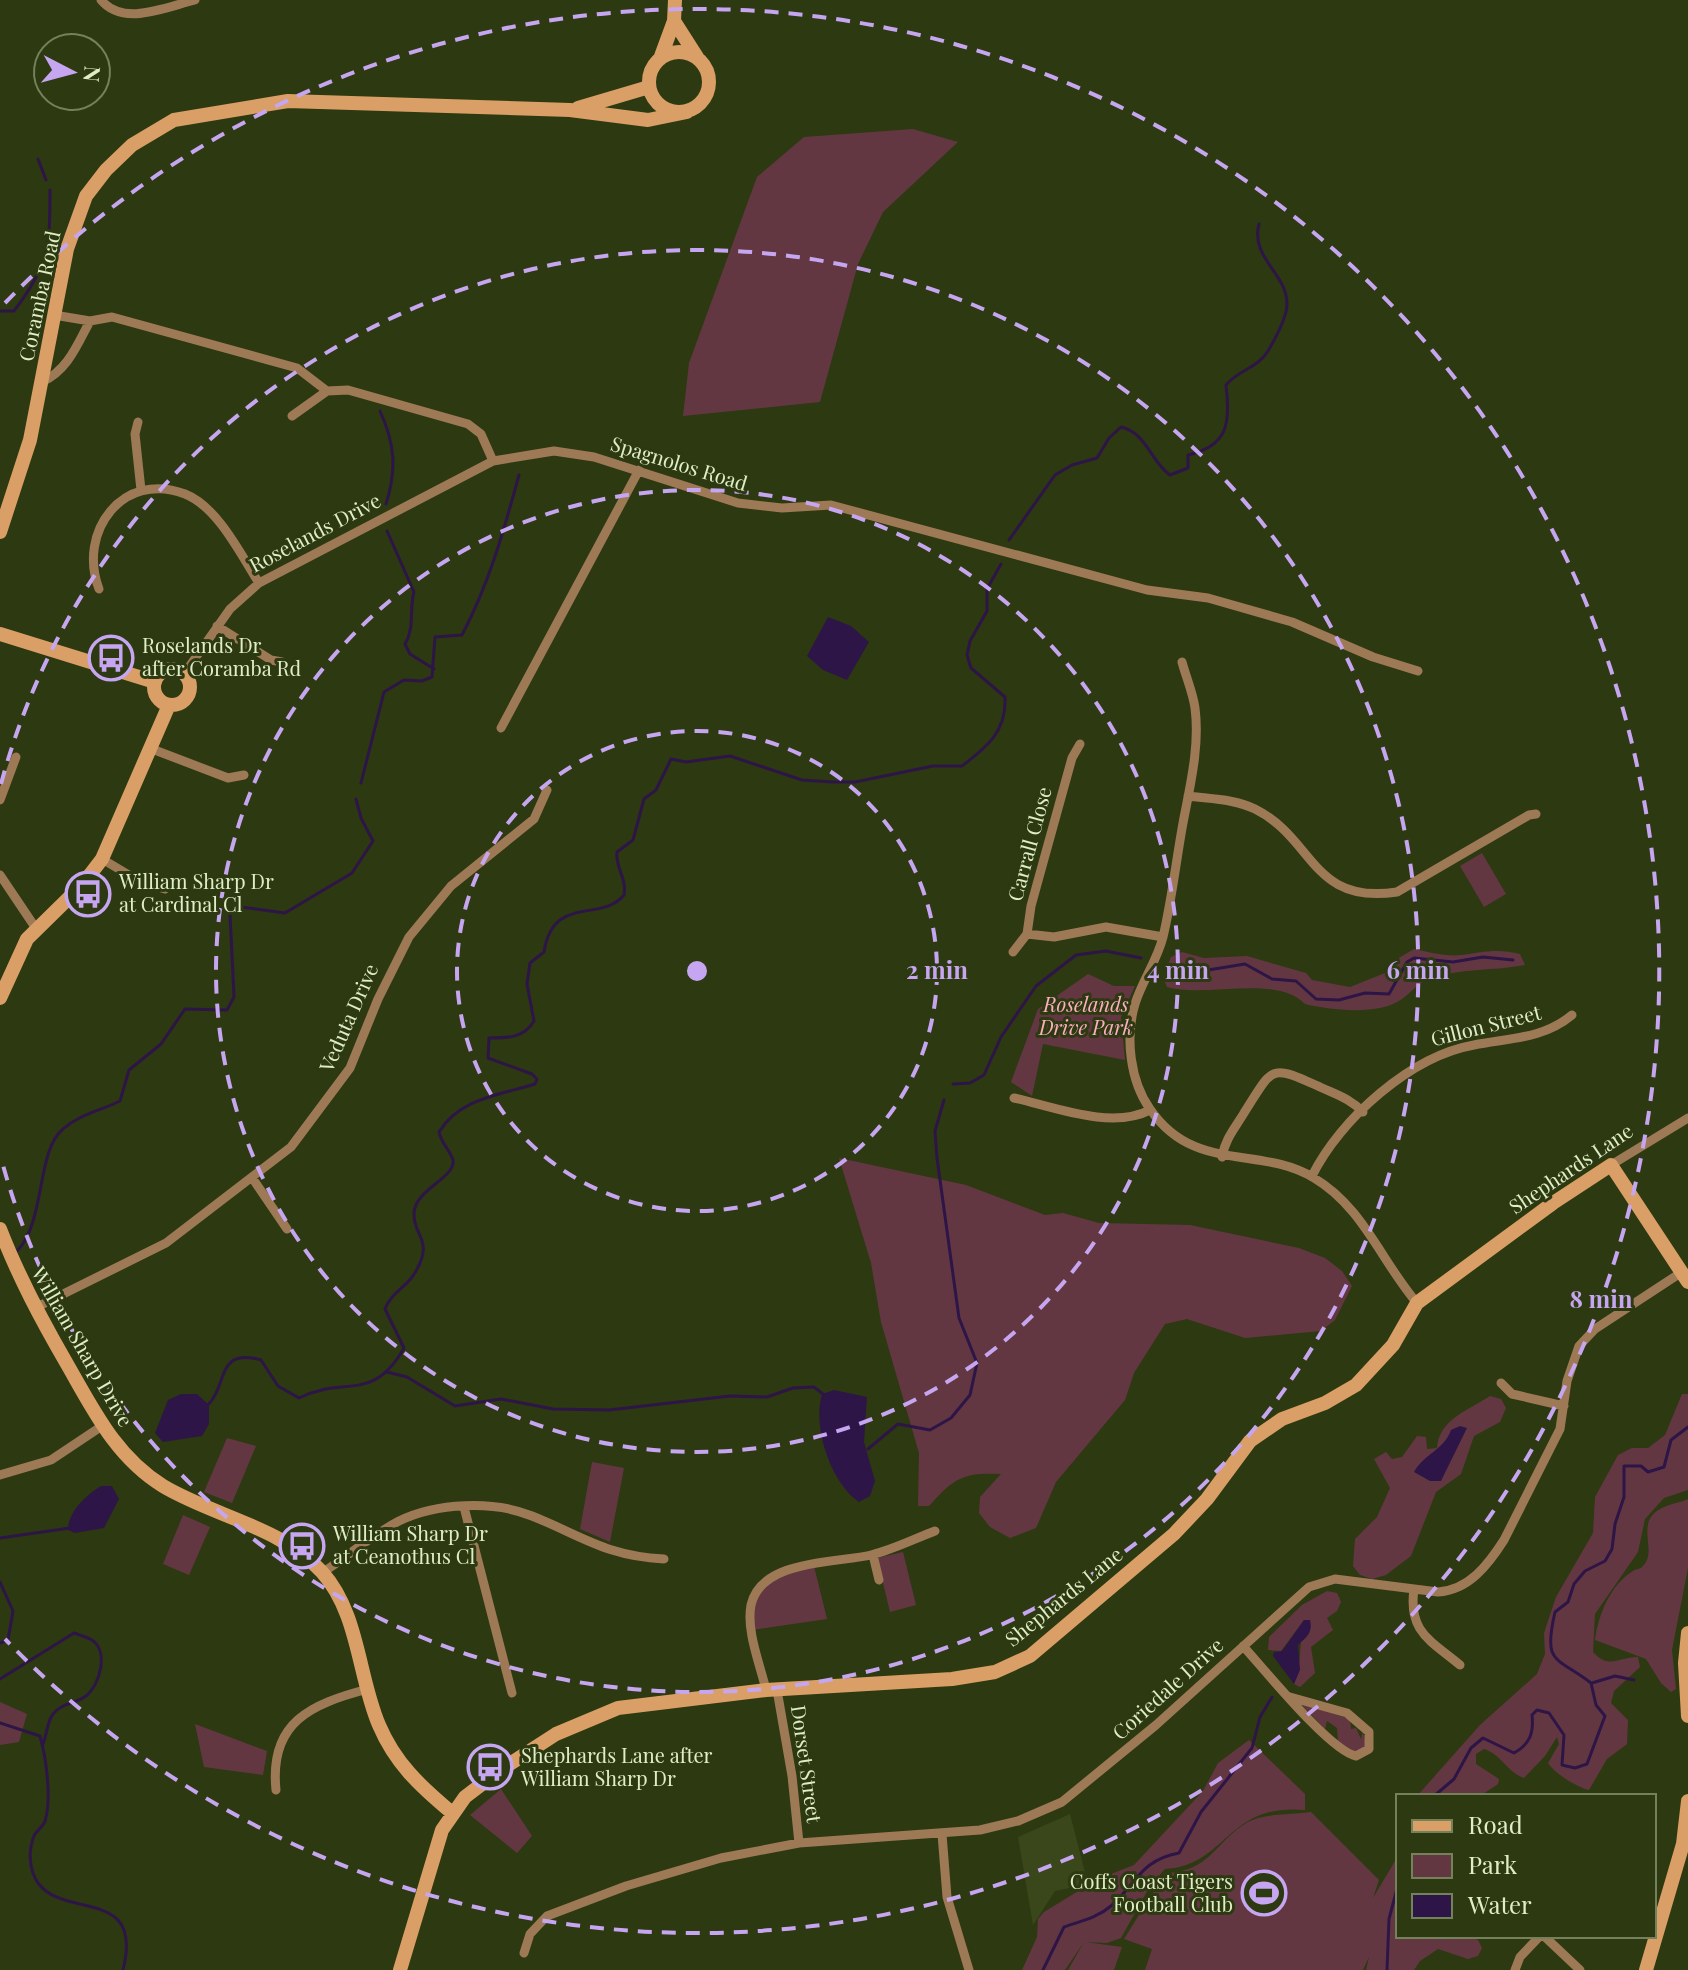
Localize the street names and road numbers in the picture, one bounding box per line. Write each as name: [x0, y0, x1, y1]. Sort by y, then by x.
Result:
street label: Coramba Road: [12, 228, 66, 363]
street label: Spagnolos Road: [608, 429, 751, 496]
street label: Roselands Drive: [244, 486, 385, 578]
street label: Carrall Close: [1000, 784, 1057, 904]
street label: Veduta Drive: [311, 959, 383, 1077]
street label: Gillon Street: [1428, 998, 1544, 1051]
street label: Shephards Lane: [1503, 1116, 1637, 1219]
street label: William Sharp Drive: [26, 1260, 140, 1431]
street label: Shephards Lane: [999, 1540, 1127, 1652]
street label: Coriedale Drive: [1106, 1631, 1228, 1745]
street label: Dorset Street: [786, 1703, 829, 1825]

